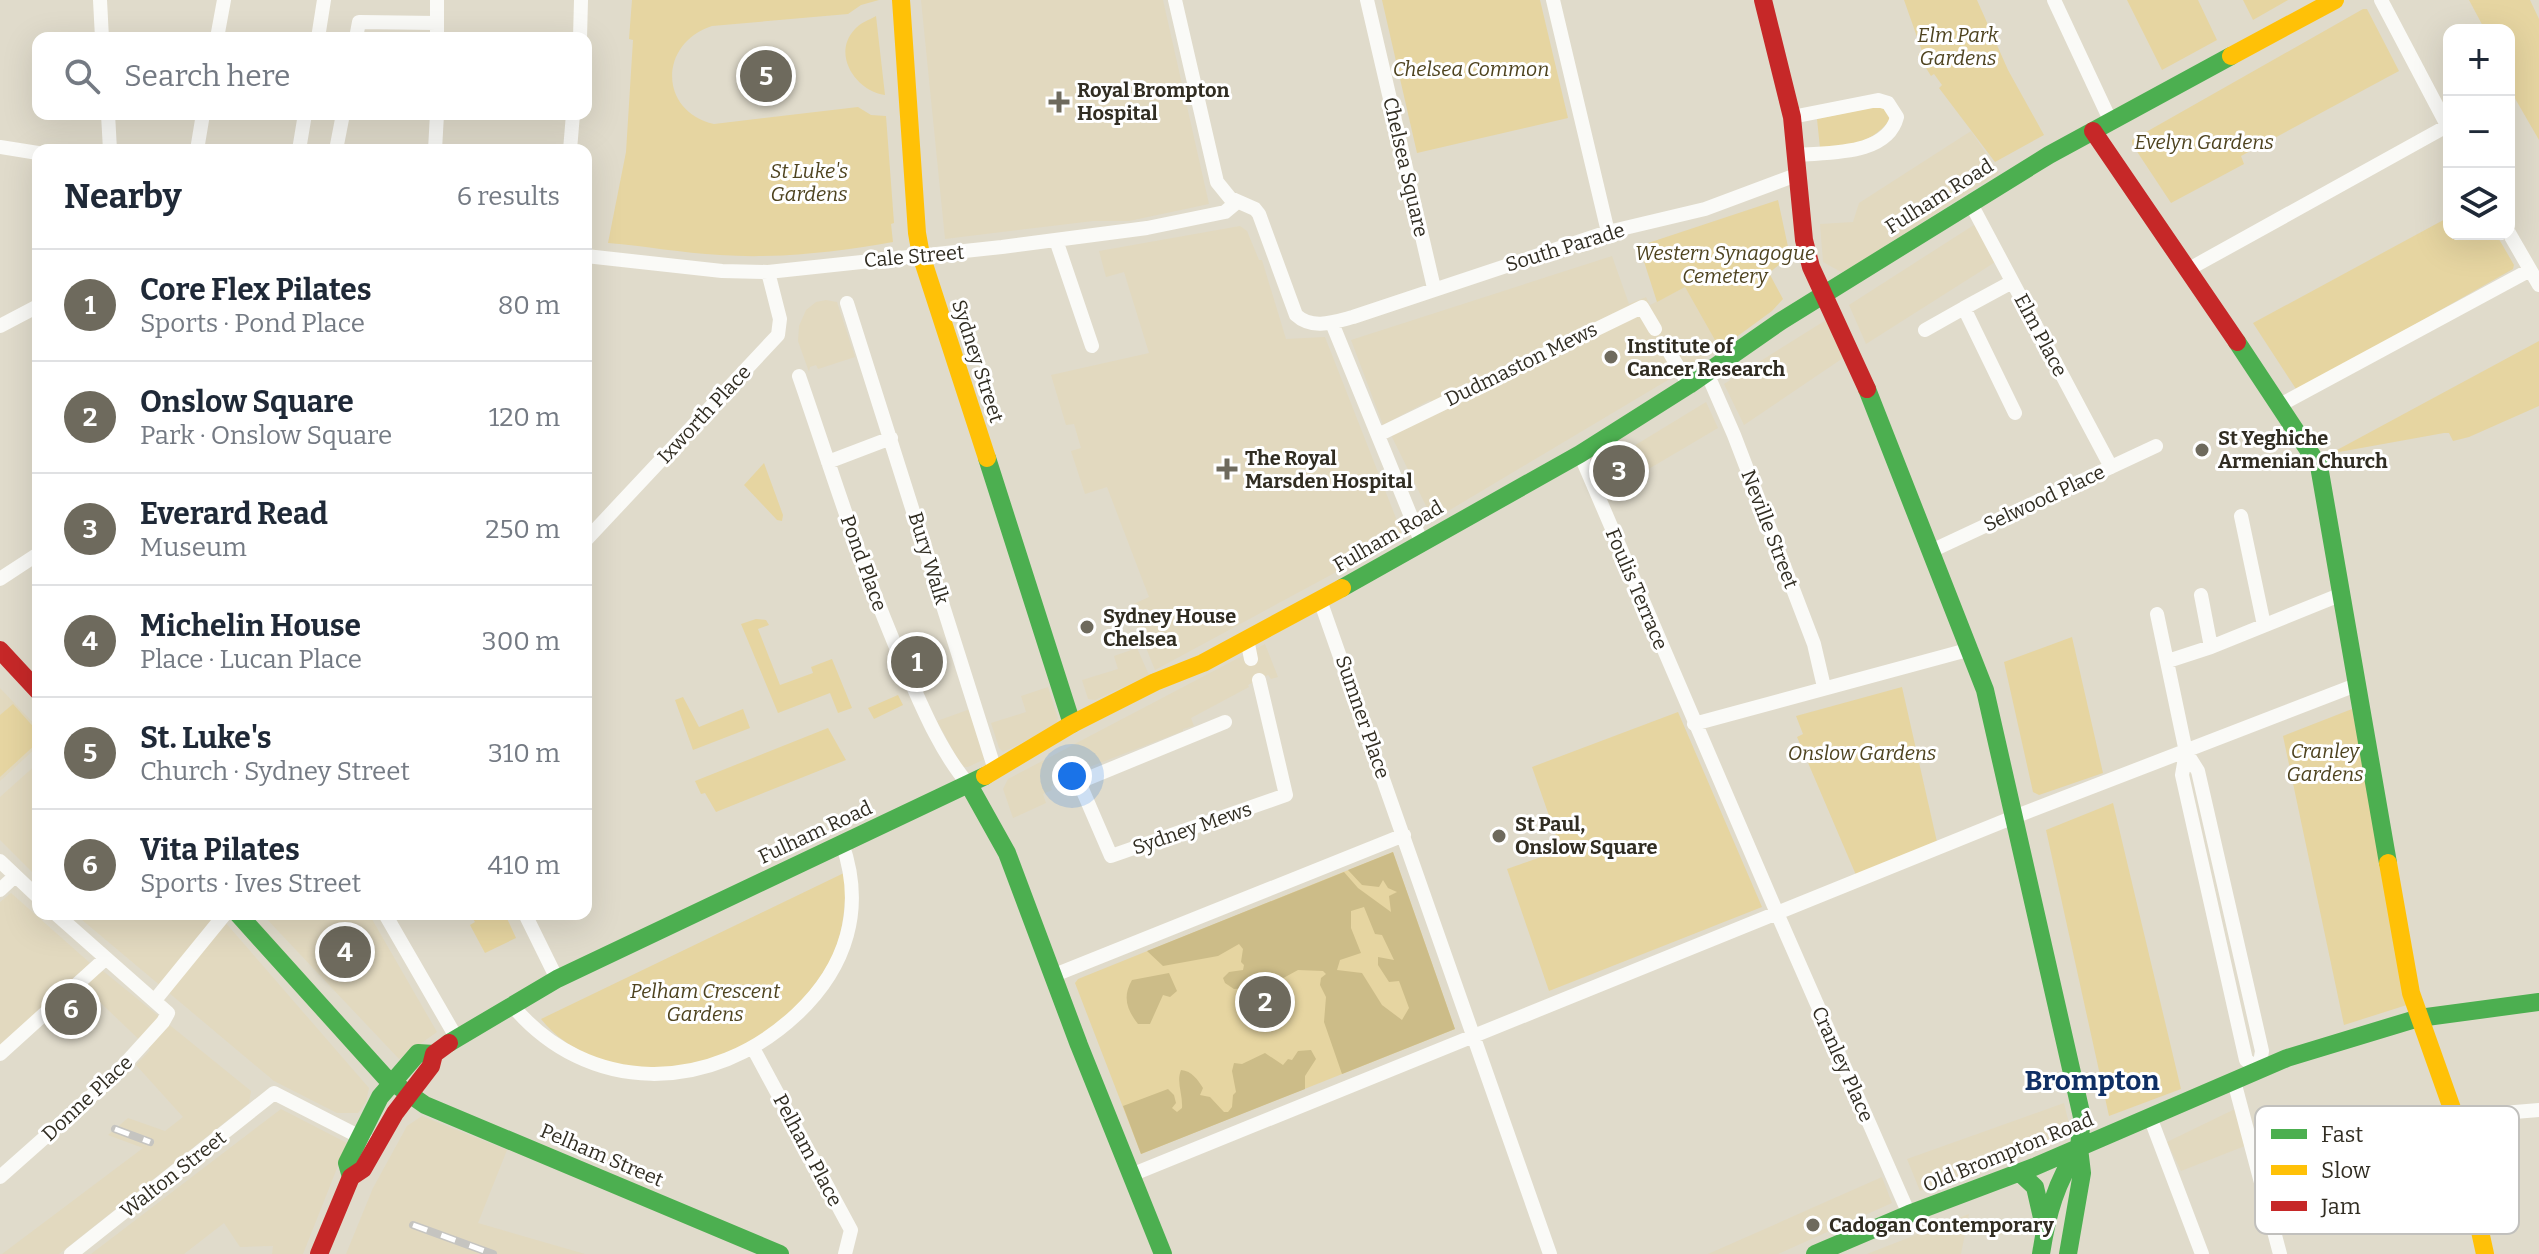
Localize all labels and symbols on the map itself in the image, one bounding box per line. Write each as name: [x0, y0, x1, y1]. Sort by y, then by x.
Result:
park label: Elm Park Gardens: [1917, 23, 1999, 70]
pin: 5: [740, 46, 792, 106]
park label: Chelsea Common: [1393, 57, 1549, 81]
place label: Royal Brompton Hospital: [1077, 78, 1230, 125]
marker: Royal Brompton Hospital: [1048, 91, 1070, 113]
street label: Chelsea Square: [1378, 95, 1434, 239]
park label: Evelyn Gardens: [2134, 130, 2274, 154]
street label: Fulham Road: [1881, 153, 1997, 239]
park label: St Luke's Gardens: [770, 159, 848, 206]
street label: South Parade: [1502, 217, 1628, 277]
street label: Cale Street: [863, 240, 965, 272]
park label: Western Synagogue Cemetery: [1635, 241, 1815, 288]
street label: Elm Place: [2009, 290, 2073, 380]
street label: Sydney Street: [947, 297, 1009, 425]
street label: Dudmaston Mews: [1441, 317, 1601, 411]
place label: Institute of Cancer Research: [1627, 334, 1786, 381]
marker: Institute of Cancer Research: [1602, 348, 1620, 366]
street label: Ixworth Place: [652, 360, 756, 468]
place label: St Yeghiche Armenian Church: [2218, 426, 2388, 473]
pin: 3: [1593, 441, 1645, 501]
marker: St Yeghiche Armenian Church: [2193, 441, 2211, 459]
place label: The Royal Marsden Hospital: [1245, 446, 1413, 493]
marker: The Royal Marsden Hospital: [1216, 458, 1238, 480]
street label: Selwood Place: [1979, 459, 2109, 537]
street label: Neville Street: [1736, 466, 1804, 592]
street label: Fulham Road: [1329, 495, 1447, 577]
street label: Bury Walk: [904, 509, 955, 608]
street label: Pond Place: [836, 512, 892, 614]
street label: Foulis Terrace: [1601, 525, 1673, 653]
place label: Sydney House Chelsea: [1103, 604, 1236, 651]
marker: Sydney House Chelsea: [1078, 618, 1096, 636]
pin: 1: [891, 632, 943, 692]
street label: Sumner Place: [1331, 652, 1395, 782]
park label: Cranley Gardens: [2286, 739, 2364, 786]
park label: Onslow Gardens: [1788, 741, 1936, 765]
your location: [1052, 756, 1092, 796]
street label: Fulham Road: [754, 795, 876, 869]
street label: Sydney Mews: [1129, 796, 1255, 860]
place label: St Paul, Onslow Square: [1515, 812, 1657, 859]
marker: St Paul, Onslow Square: [1490, 827, 1508, 845]
pin: 4: [319, 922, 371, 982]
pin: 2: [1239, 972, 1291, 1032]
pin: 6: [45, 979, 97, 1039]
park label: Pelham Crescent Gardens: [630, 979, 781, 1026]
street label: Cranley Place: [1807, 1003, 1879, 1125]
street label: Donne Place: [37, 1050, 137, 1146]
district label: Brompton: [2024, 1064, 2160, 1097]
street label: Pelham Place: [768, 1090, 848, 1210]
legend: [2255, 1106, 2519, 1234]
street label: Old Brompton Road: [1919, 1107, 2097, 1197]
street label: Pelham Street: [537, 1118, 667, 1192]
text: Fast: [2321, 1121, 2363, 1148]
street label: Walton Street: [116, 1125, 230, 1223]
text: Slow: [2321, 1157, 2371, 1184]
text: Jam: [2320, 1193, 2361, 1220]
place label: Cadogan Contemporary: [1829, 1213, 2055, 1237]
marker: Cadogan Contemporary: [1804, 1216, 1822, 1234]

